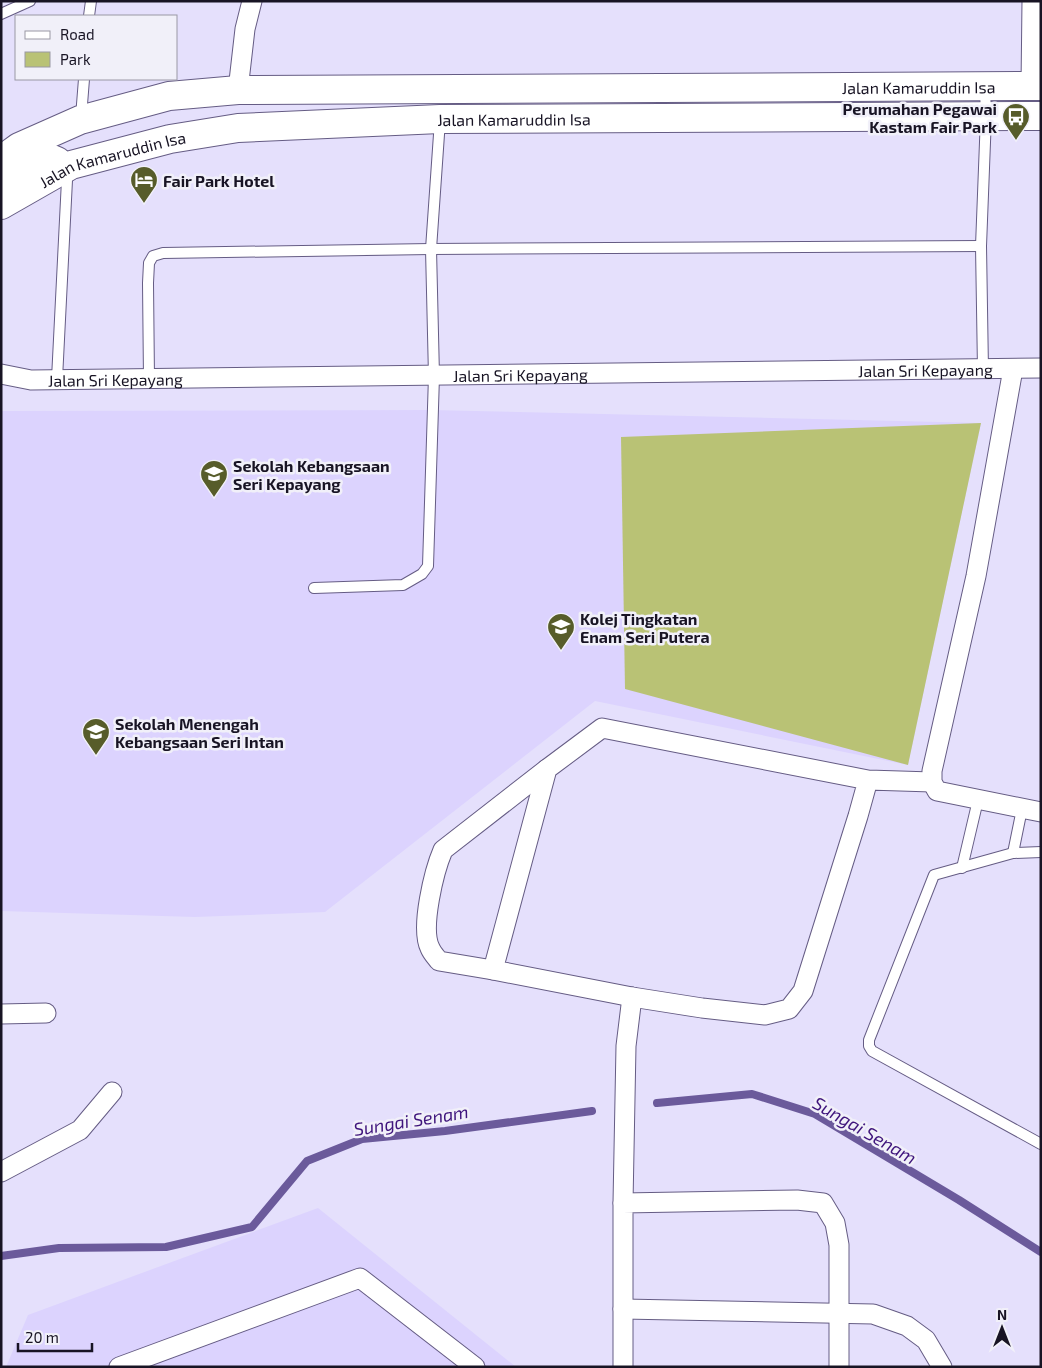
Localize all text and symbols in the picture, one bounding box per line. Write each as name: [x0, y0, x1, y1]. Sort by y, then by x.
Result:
legend: [15, 15, 178, 80]
text: Road: [60, 25, 95, 43]
text: Park: [60, 50, 91, 68]
street label: Jalan Kamaruddin Isa: [842, 77, 996, 96]
place label: Perumahan Pegawai Kastam Fair Park: [843, 99, 997, 136]
bus stop icon: Perumahan Pegawai Kastam Fair Park: [1001, 102, 1031, 141]
street label: Jalan Kamaruddin Isa: [437, 109, 591, 129]
street label: Jalan Kamaruddin Isa: [36, 127, 187, 191]
hotel icon: Fair Park Hotel: [129, 165, 159, 204]
place label: Fair Park Hotel: [163, 171, 275, 190]
street label: Jalan Sri Kepayang: [858, 359, 993, 380]
street label: Jalan Sri Kepayang: [453, 364, 588, 384]
street label: Jalan Sri Kepayang: [48, 369, 183, 389]
place label: Sekolah Kebangsaan Seri Kepayang: [233, 456, 390, 494]
school or university icon: Sekolah Kebangsaan Seri Kepayang: [199, 459, 229, 498]
place label: Kolej Tingkatan Enam Seri Putera: [580, 609, 710, 646]
school or university icon: Kolej Tingkatan Enam Seri Putera: [546, 612, 576, 651]
place label: Sekolah Menengah Kebangsaan Seri Intan: [115, 714, 284, 751]
school or university icon: Sekolah Menengah Kebangsaan Seri Intan: [81, 717, 111, 756]
water label: Sungai Senam: [809, 1091, 921, 1169]
water label: Sungai Senam: [352, 1100, 470, 1140]
north arrow: [977, 1303, 1027, 1353]
text: N: [997, 1306, 1007, 1323]
scale bar: [18, 1320, 91, 1352]
text: 20 m: [25, 1328, 59, 1346]

